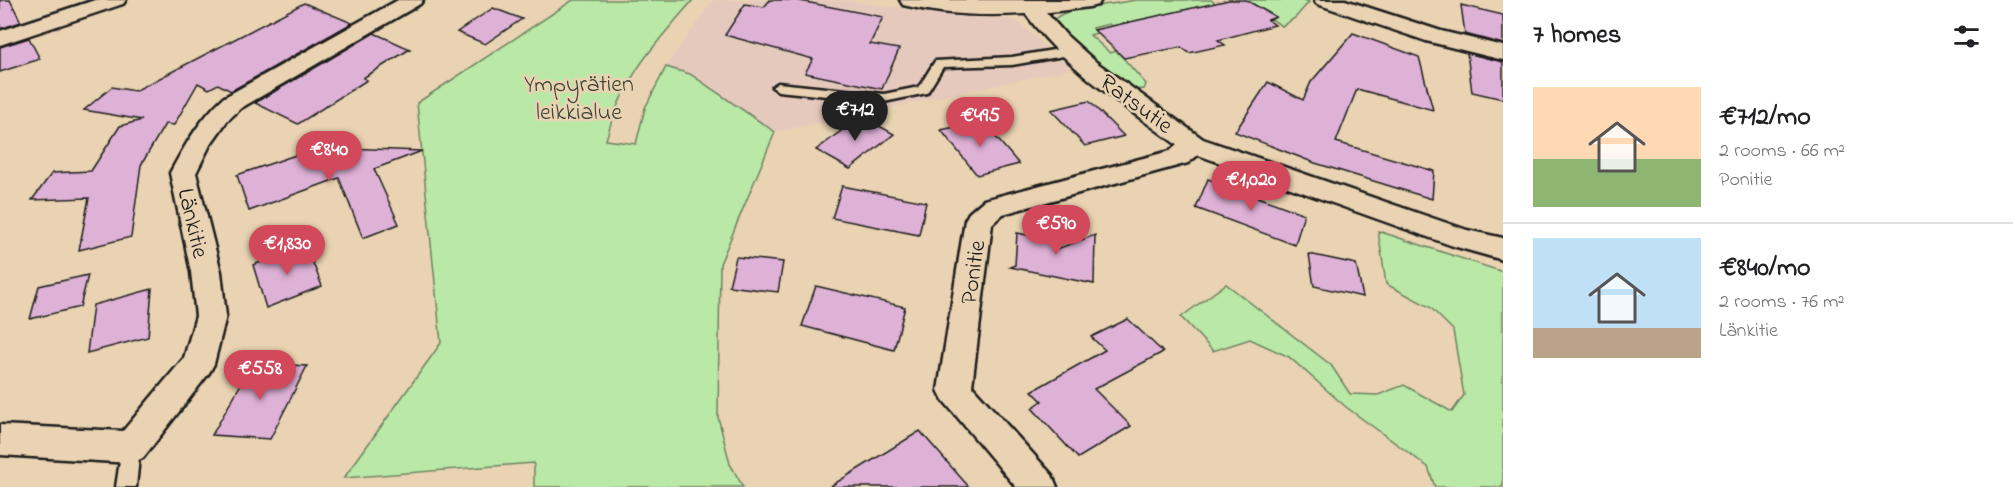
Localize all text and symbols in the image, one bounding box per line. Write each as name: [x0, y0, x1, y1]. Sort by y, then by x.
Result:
text: 7 homes: [1533, 17, 1621, 55]
icon: filters: [1950, 20, 1983, 53]
street label: Ratsutie: [1092, 66, 1180, 144]
park label: Ympyrätien leikkialue: [524, 68, 634, 131]
pin: €712: [819, 91, 891, 142]
text: €712: [836, 96, 874, 125]
pin: €495: [944, 97, 1016, 148]
text: €712/mo: [1719, 99, 1811, 137]
text: €495: [960, 102, 1000, 131]
icon: home: [1581, 111, 1653, 183]
pin: €840: [293, 131, 365, 182]
text: €840: [310, 136, 348, 165]
text: 2 rooms · 66 m²: [1719, 137, 1845, 166]
pin: €1,020: [1202, 161, 1300, 212]
text: €1,020: [1226, 166, 1276, 195]
text: Ponitie: [1719, 166, 1773, 195]
street label: Länkitie: [167, 185, 217, 262]
pin: €590: [1020, 205, 1092, 256]
text: €590: [1036, 210, 1076, 239]
pin: €1,830: [238, 225, 336, 276]
text: €1,830: [263, 230, 311, 259]
street label: Ponitie: [953, 238, 996, 307]
text: €840/mo: [1719, 250, 1811, 288]
icon: home: [1581, 262, 1653, 334]
text: 2 rooms · 76 m²: [1719, 288, 1844, 317]
text: Länkitie: [1719, 317, 1778, 346]
pin: €558: [224, 350, 296, 401]
text: €558: [238, 355, 282, 384]

